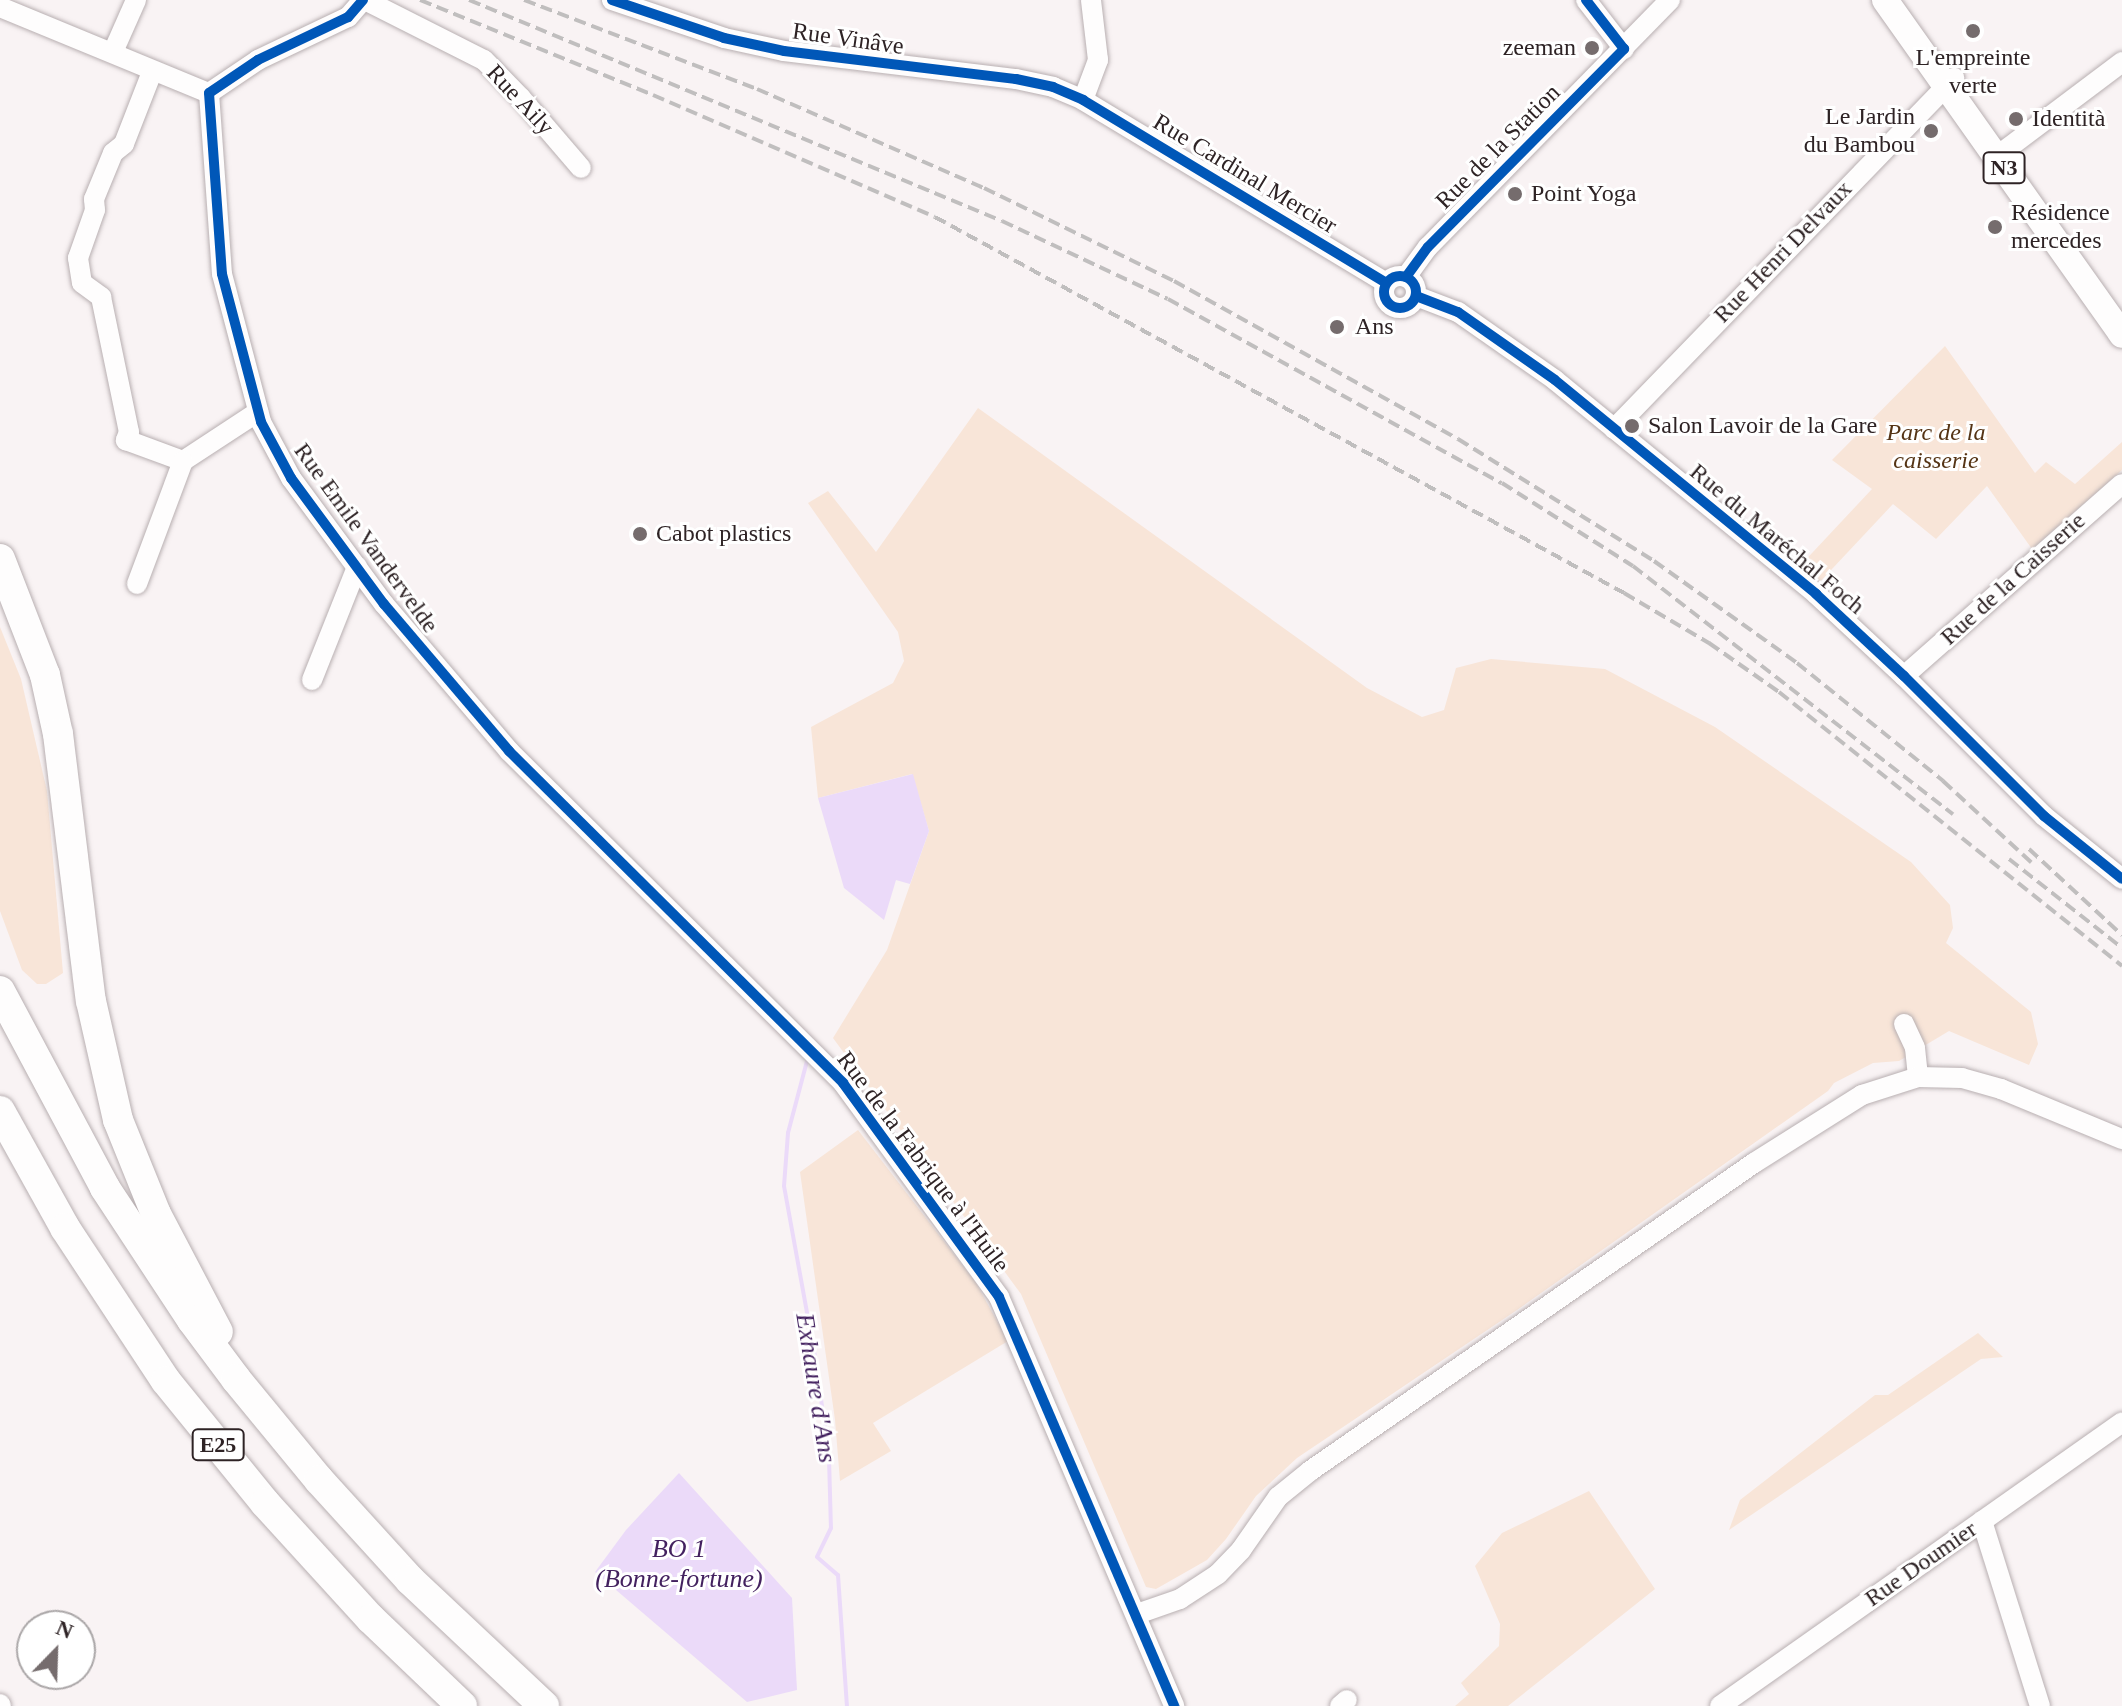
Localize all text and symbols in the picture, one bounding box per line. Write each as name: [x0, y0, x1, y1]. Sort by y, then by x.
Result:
street label: Rue Vinâve: [790, 17, 906, 61]
marker: L'empreinte verte: [1964, 22, 1982, 40]
place label: zeeman: [1503, 34, 1576, 62]
marker: zeeman: [1583, 39, 1601, 57]
place label: L'empreinte verte: [1916, 44, 2030, 100]
street label: Rue Aily: [480, 58, 560, 142]
street label: Rue de la Station: [1430, 79, 1566, 215]
place label: Le Jardin du Bambou: [1804, 103, 1915, 159]
place label: Identità: [2032, 105, 2105, 133]
street label: Rue Cardinal Mercier: [1148, 108, 1342, 240]
marker: Identità: [2007, 110, 2025, 128]
marker: Le Jardin du Bambou: [1922, 122, 1940, 140]
road number: N3: [1982, 150, 2026, 186]
street label: Rue Henri Delvaux: [1708, 175, 1858, 329]
place label: Point Yoga: [1531, 180, 1637, 208]
marker: Point Yoga: [1506, 185, 1524, 203]
place label: Résidence mercedes: [2011, 199, 2110, 255]
marker: Résidence mercedes: [1986, 218, 2004, 236]
place label: Ans: [1355, 313, 1394, 341]
marker: Ans: [1326, 316, 1348, 338]
place label: Salon Lavoir de la Gare: [1648, 412, 1877, 440]
marker: Salon Lavoir de la Gare: [1623, 417, 1641, 435]
park label: Parc de la caisserie: [1886, 419, 1986, 475]
street label: Rue Emile Vandervelde: [287, 437, 445, 639]
street label: Rue du Maréchal Foch: [1684, 457, 1870, 621]
street label: Rue de la Caisserie: [1935, 507, 2091, 651]
place label: Cabot plastics: [656, 520, 791, 548]
marker: Cabot plastics: [631, 525, 649, 543]
street label: Rue de la Fabrique à l'Huile: [831, 1046, 1015, 1278]
water label: Exhaure d'Ans: [789, 1311, 843, 1465]
road number: E25: [190, 1427, 246, 1463]
street label: Rue Doumier: [1860, 1515, 1982, 1613]
water label: BO 1 (Bonne-fortune): [595, 1533, 763, 1594]
north arrow: [16, 1610, 96, 1690]
text: N: [53, 1615, 77, 1644]

